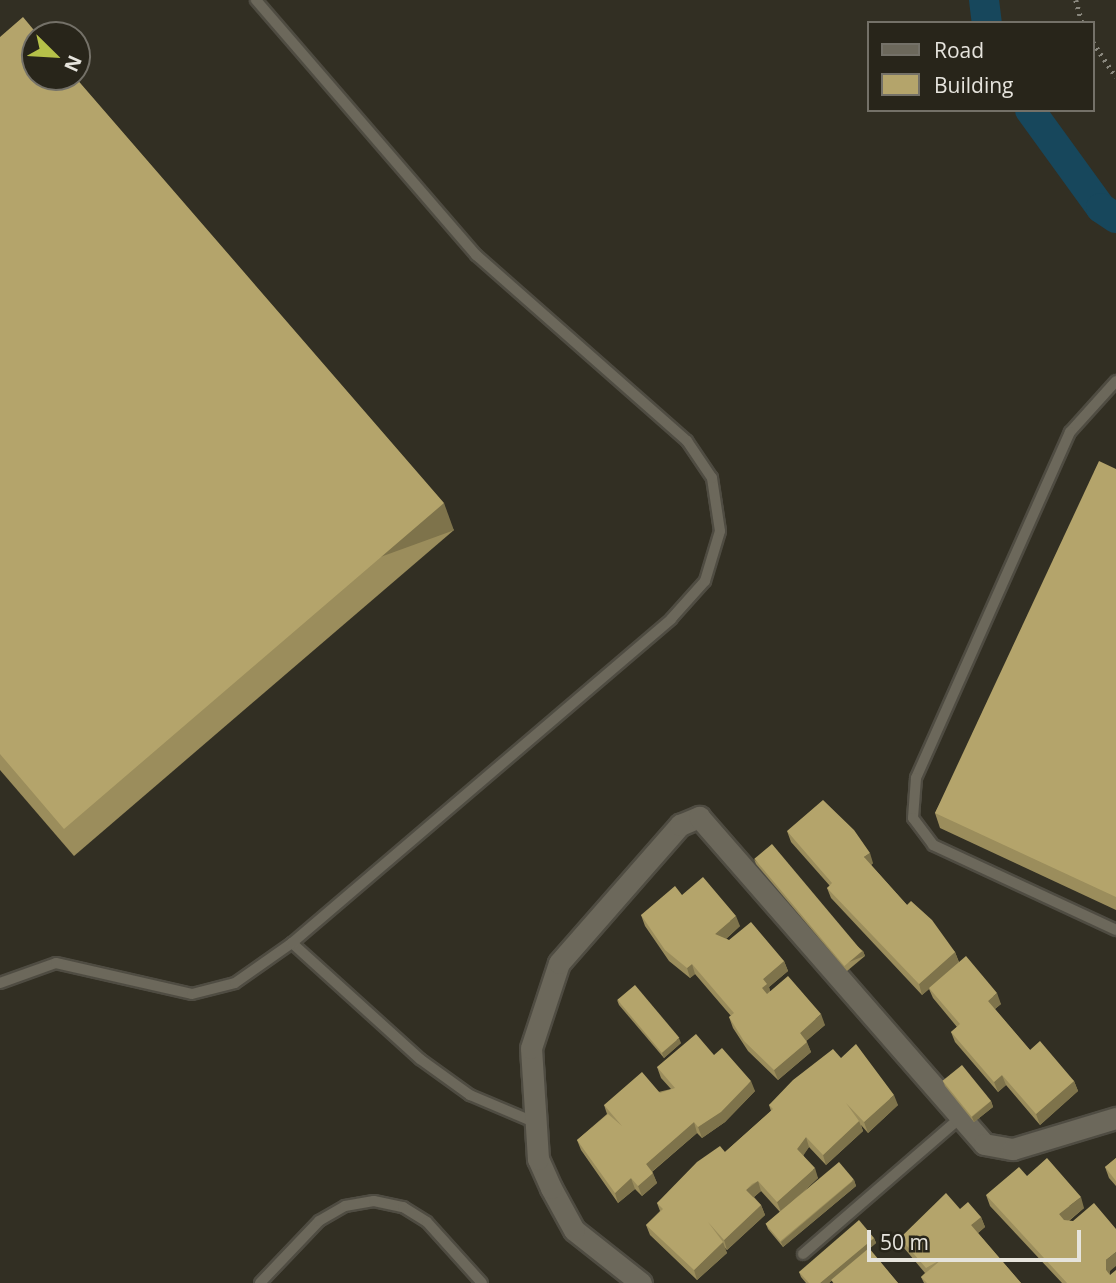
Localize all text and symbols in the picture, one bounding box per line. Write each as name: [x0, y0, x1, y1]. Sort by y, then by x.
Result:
north arrow: [21, 21, 91, 91]
legend: [867, 21, 1095, 112]
text: Road: [934, 36, 984, 64]
text: N: [58, 51, 88, 76]
text: Building: [934, 71, 1013, 99]
scale bar: [871, 1216, 1084, 1260]
text: 50 m: [880, 1228, 929, 1256]

